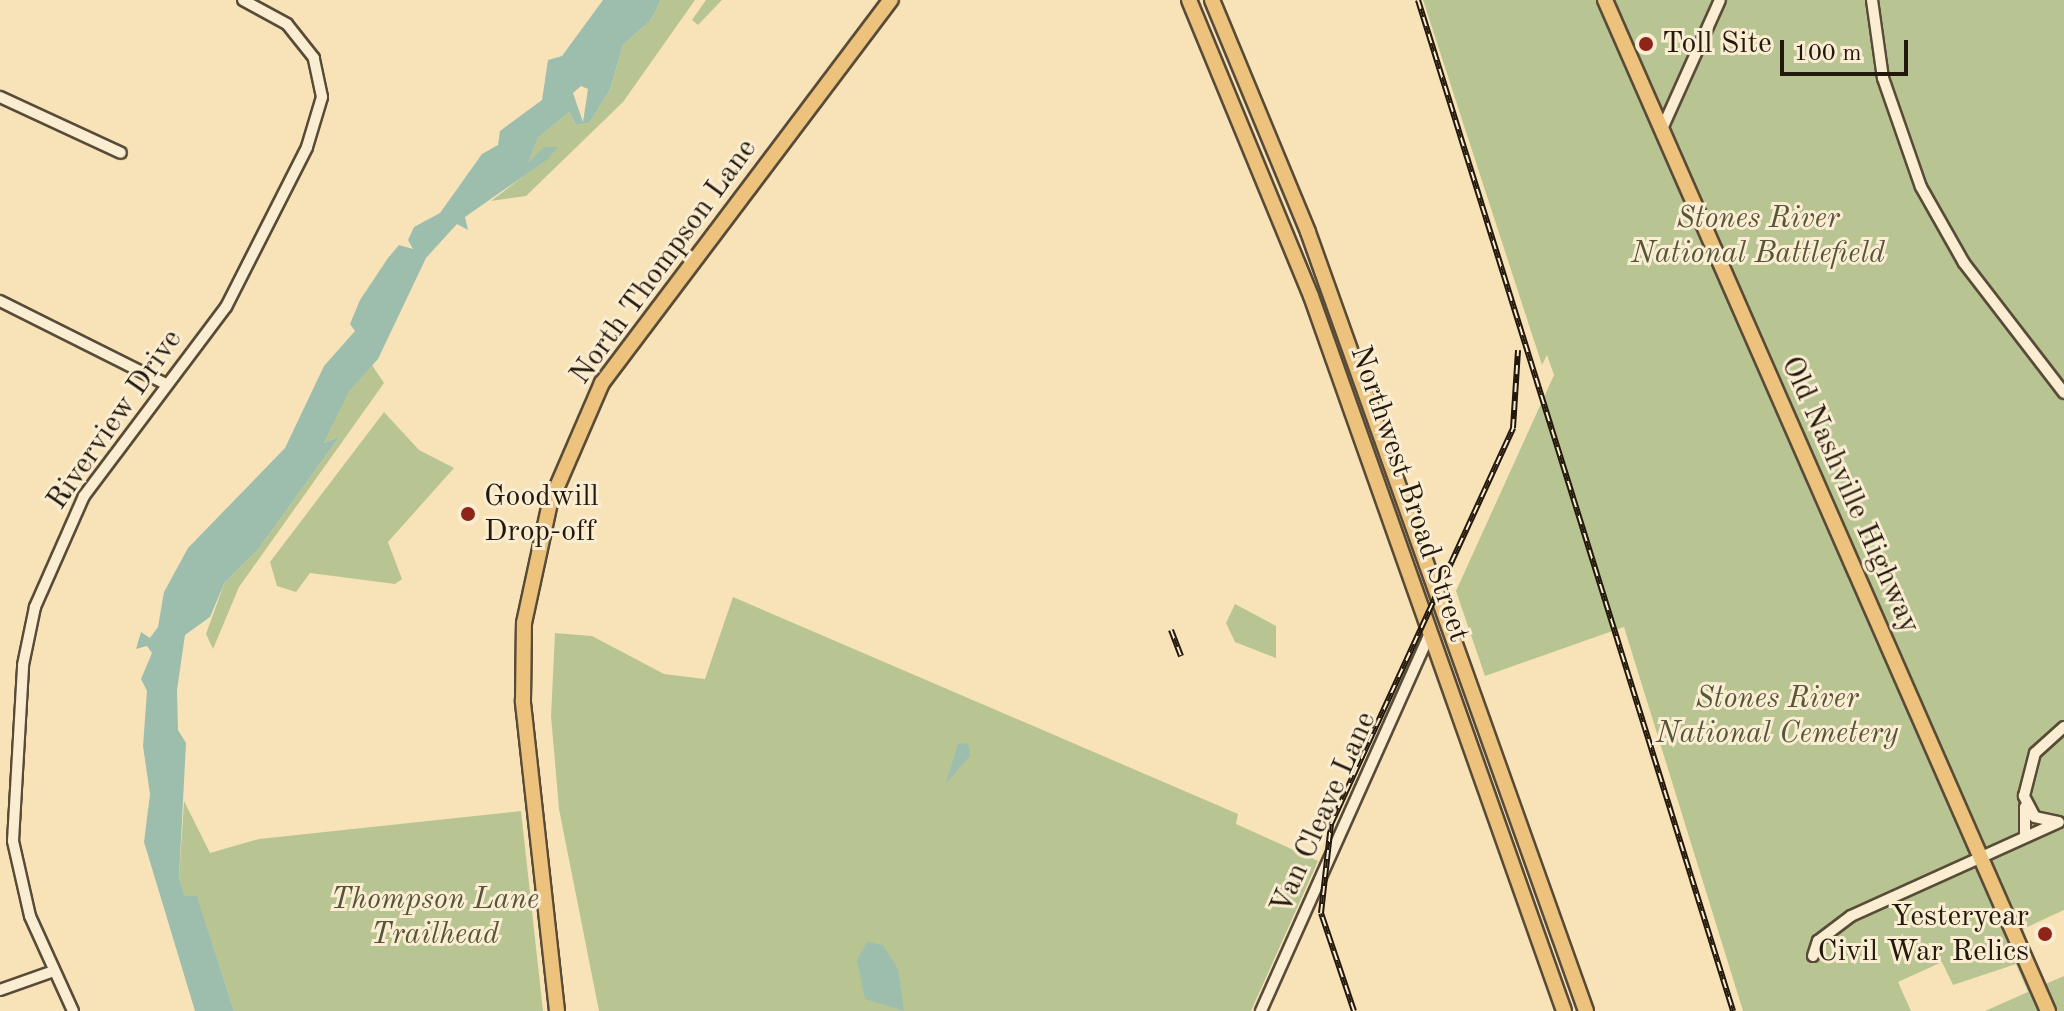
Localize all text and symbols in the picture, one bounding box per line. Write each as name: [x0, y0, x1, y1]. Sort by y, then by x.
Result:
scale bar: [1784, 24, 1912, 74]
place label: Toll Site: [1662, 26, 1772, 62]
marker: Toll Site: [1637, 35, 1655, 53]
text: 100 m: [1794, 42, 1862, 66]
street label: North Thompson Lane: [563, 132, 765, 392]
park label: Stones River National Battlefield: [1631, 201, 1885, 272]
street label: Riverview Drive: [40, 323, 190, 517]
street label: Northwest Broad Street: [1341, 341, 1477, 647]
street label: Old Nashville Highway: [1773, 351, 1927, 639]
place label: Goodwill Drop-off: [484, 479, 599, 550]
marker: Goodwill Drop-off: [459, 505, 477, 523]
park label: Stones River National Cemetery: [1656, 681, 1898, 752]
street label: Van Cleave Lane: [1263, 706, 1385, 920]
park label: Thompson Lane Trailhead: [331, 882, 539, 952]
place label: Yesteryear Civil War Relics: [1818, 899, 2029, 970]
marker: Yesteryear Civil War Relics: [2036, 925, 2054, 943]

